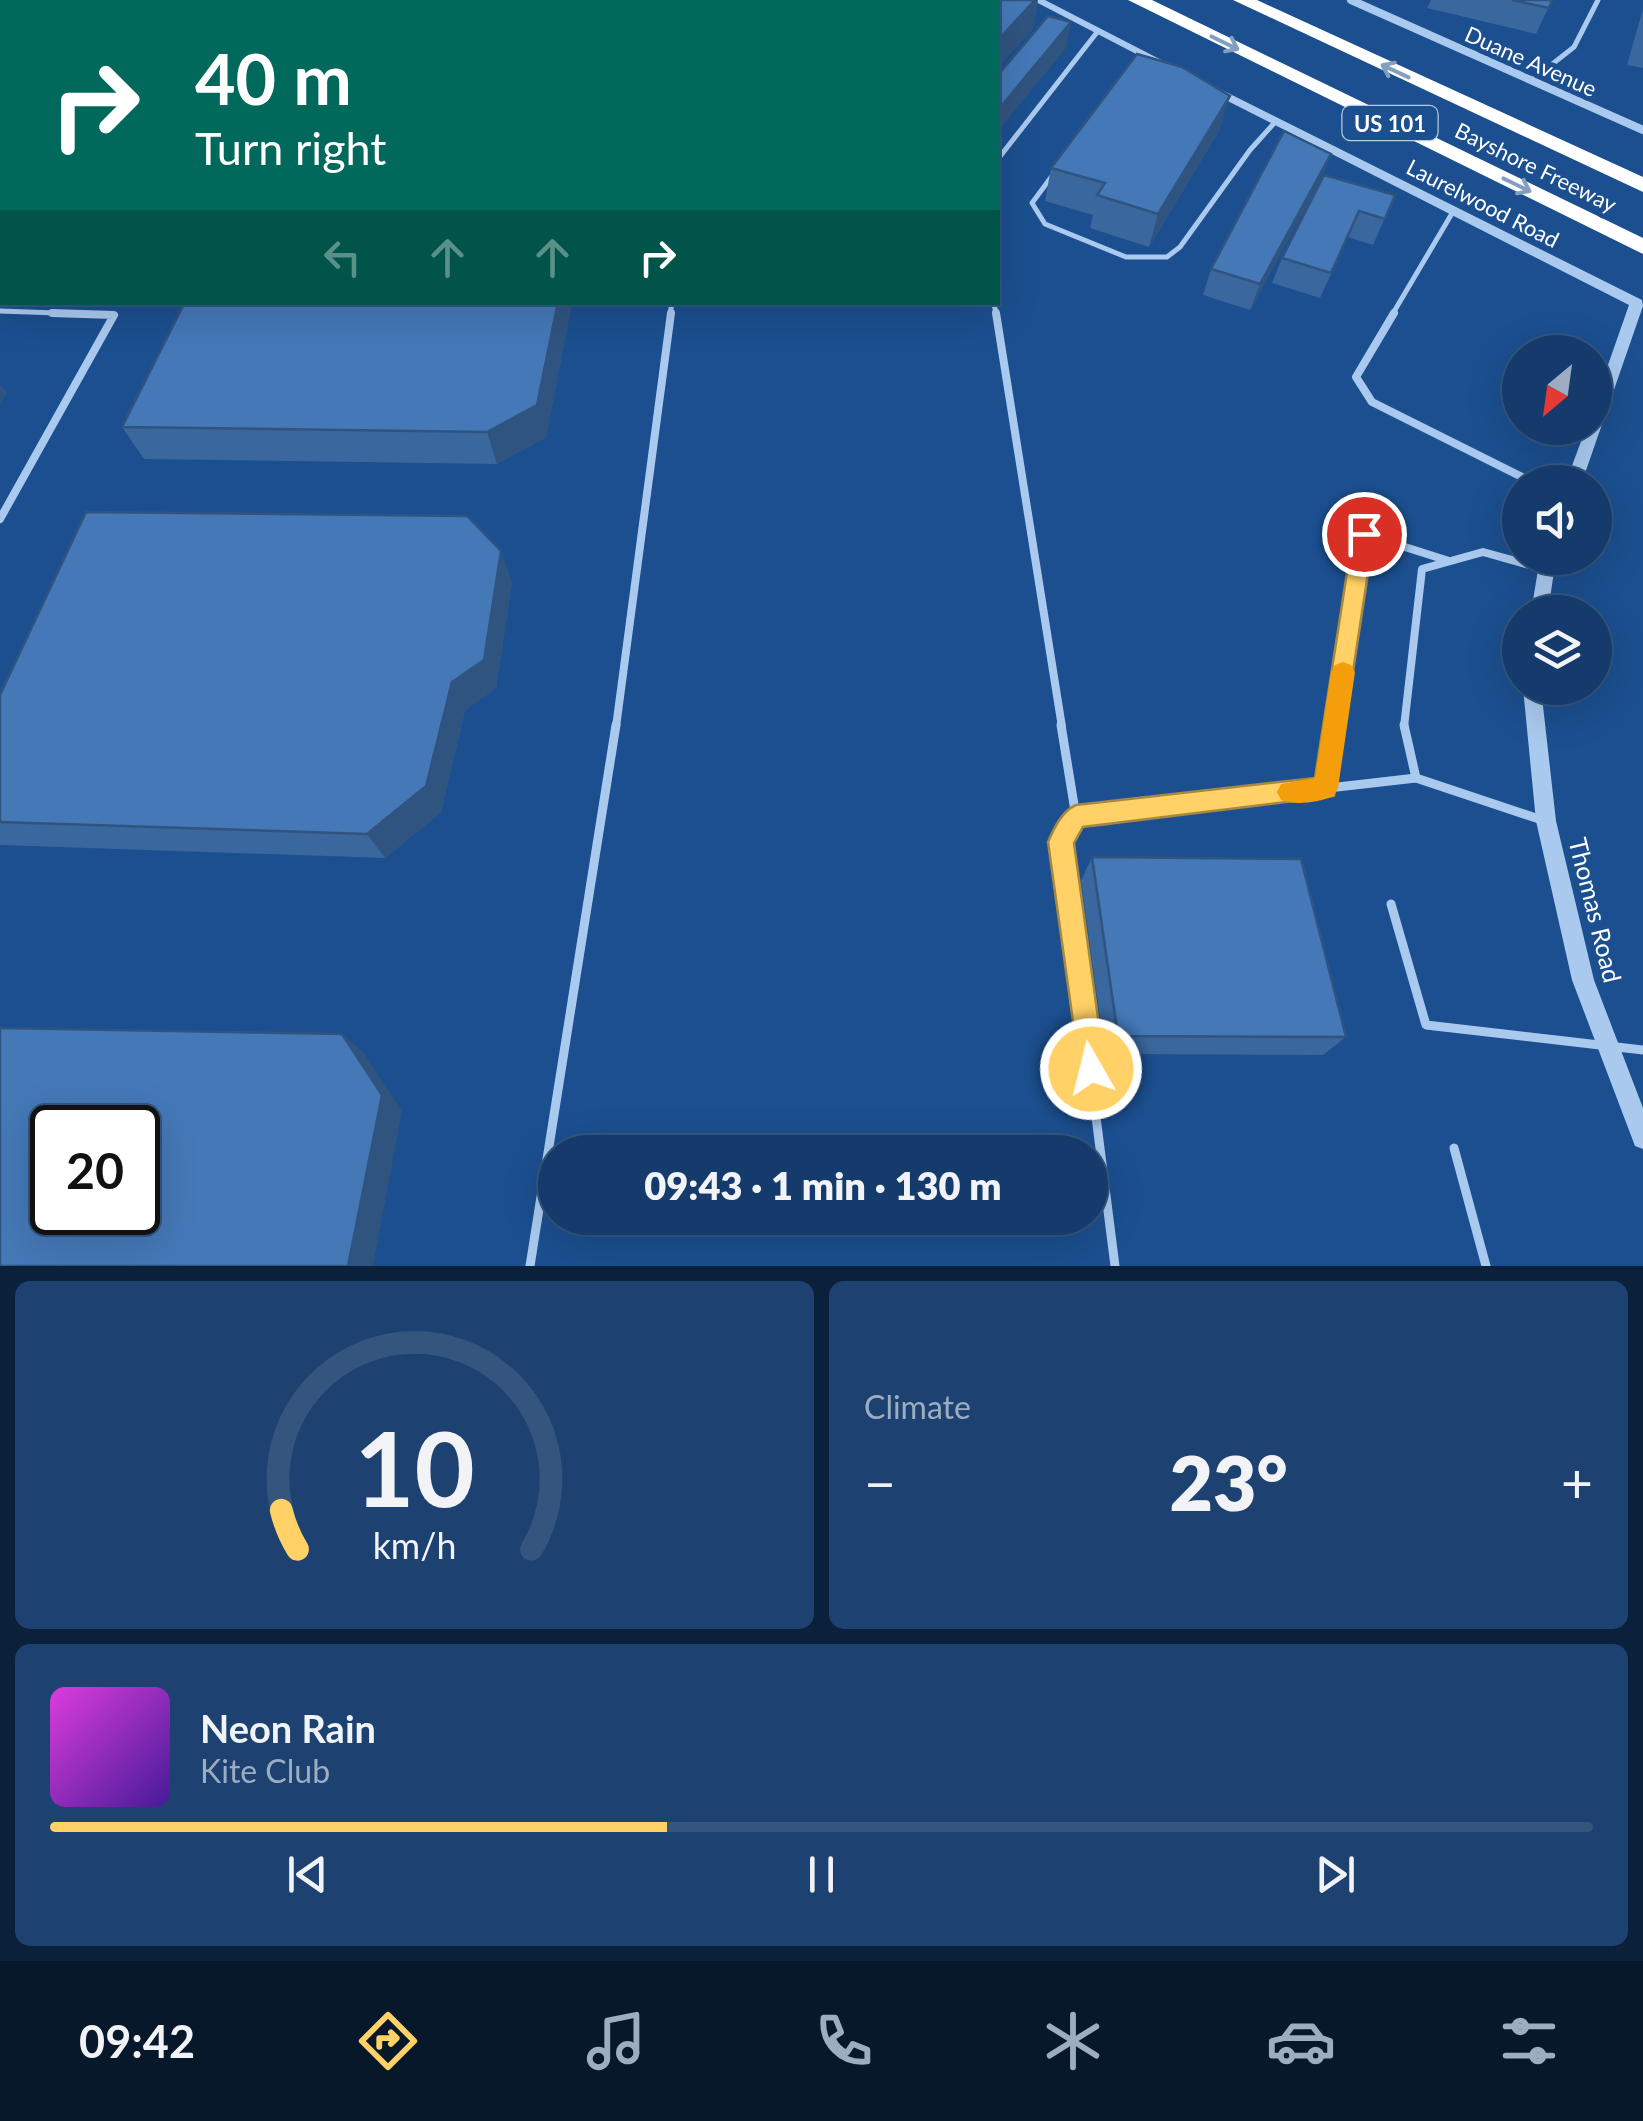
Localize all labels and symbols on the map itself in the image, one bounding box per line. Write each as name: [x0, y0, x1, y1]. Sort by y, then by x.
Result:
street label: Duane Avenue: [1461, 20, 1601, 102]
one-way arrow: [1209, 34, 1239, 53]
one-way arrow: [1381, 60, 1411, 79]
road number: US 101: [1342, 106, 1438, 140]
street label: Bayshore Freeway: [1451, 116, 1622, 218]
street label: Laurelwood Road: [1402, 153, 1564, 253]
one-way arrow: [1502, 176, 1531, 195]
north arrow: [1502, 335, 1612, 445]
pin: [1322, 492, 1407, 577]
street label: Thomas Road: [1564, 834, 1628, 986]
position arrow: [1039, 1017, 1143, 1121]
speed limit sign: 20: [30, 1105, 160, 1235]

